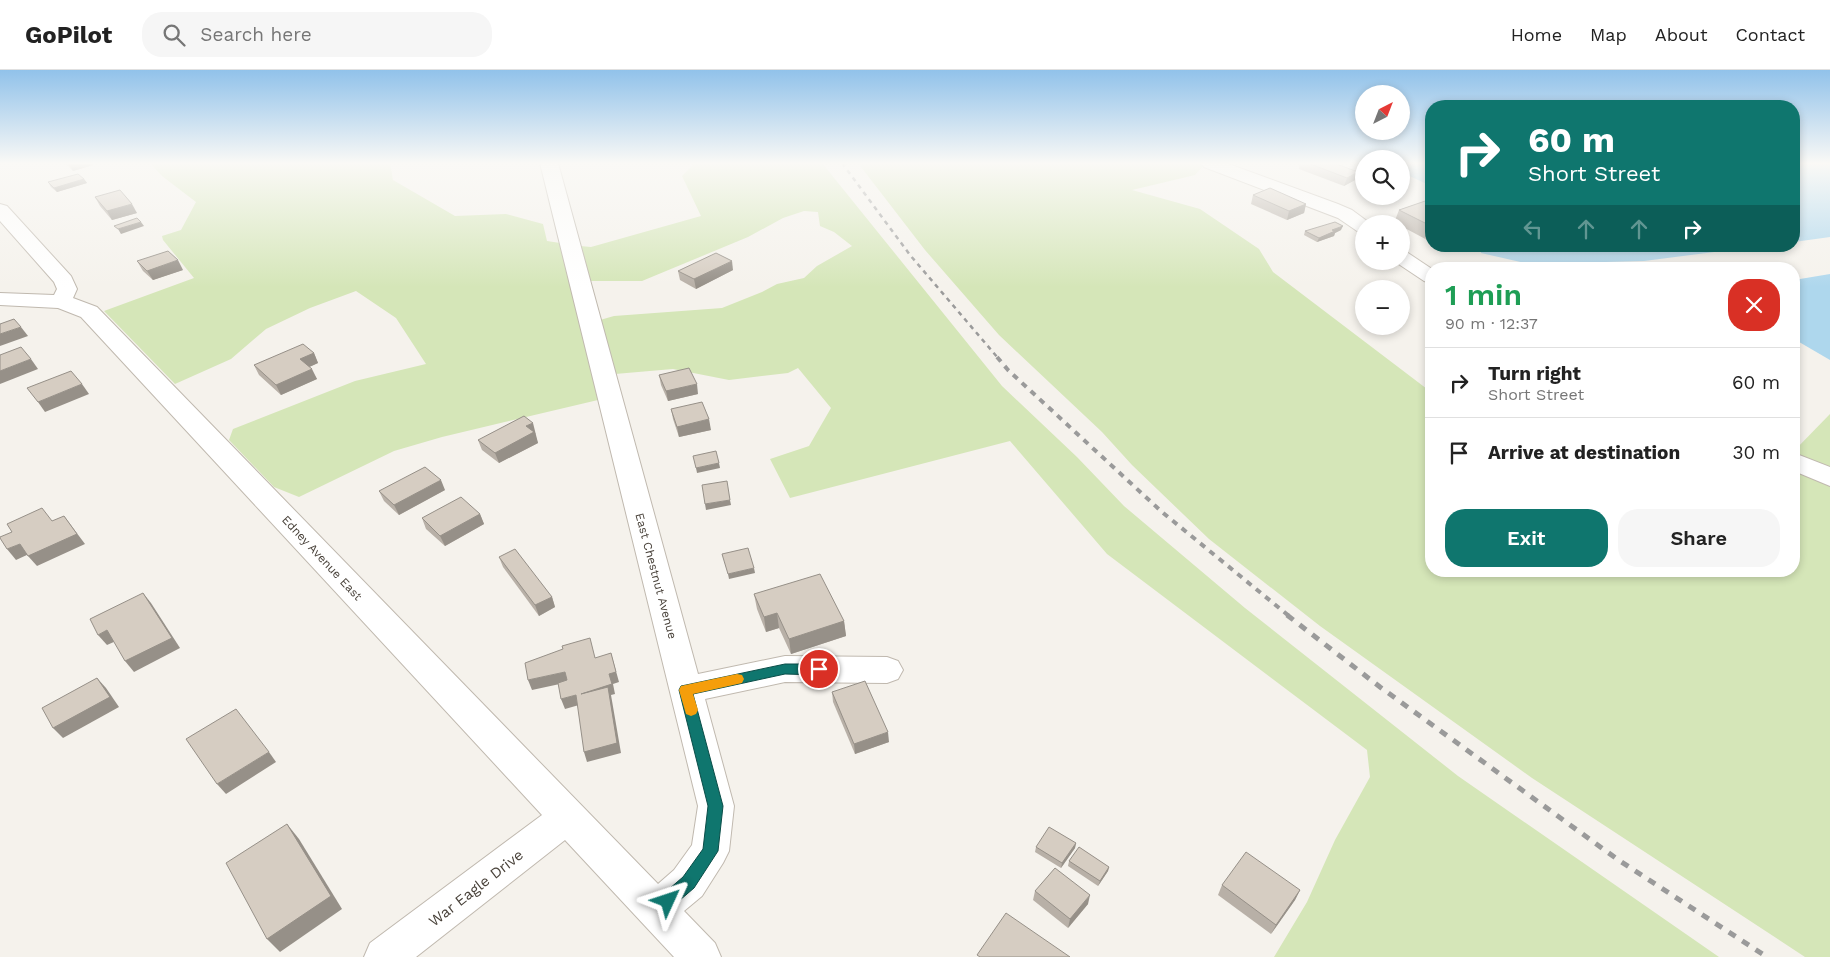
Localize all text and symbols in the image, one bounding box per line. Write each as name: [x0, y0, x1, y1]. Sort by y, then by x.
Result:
search box: [142, 12, 492, 57]
text: GoPilot: [25, 21, 112, 49]
icon: search: [160, 21, 188, 49]
text: Search here: [200, 23, 312, 46]
text: Home: [1511, 24, 1562, 45]
text: Map: [1590, 24, 1627, 45]
text: About: [1655, 24, 1707, 45]
text: Contact: [1735, 24, 1805, 45]
north arrow: [1355, 85, 1410, 140]
map controls: [1355, 85, 1410, 335]
text: 60 m: [1528, 119, 1615, 161]
icon: right: [1445, 120, 1510, 185]
button: search: [1355, 150, 1410, 205]
text: Short Street: [1528, 161, 1660, 186]
button: +: [1355, 215, 1410, 270]
icon: left: [1519, 215, 1547, 243]
icon: ahead: [1572, 215, 1600, 243]
icon: ahead: [1625, 215, 1653, 243]
icon: right: [1678, 215, 1706, 243]
text: 1 min: [1445, 277, 1522, 312]
button: close: [1728, 279, 1780, 331]
button: −: [1355, 280, 1410, 335]
text: 90 m · 12:37: [1445, 314, 1538, 333]
text: Turn right: [1488, 362, 1581, 385]
icon: right: [1445, 369, 1473, 397]
text: 60 m: [1732, 371, 1780, 394]
text: Short Street: [1488, 385, 1584, 404]
icon: arrive: [1445, 439, 1473, 467]
text: Arrive at destination: [1488, 441, 1680, 464]
text: 30 m: [1733, 441, 1780, 464]
button: Exit: [1445, 509, 1608, 567]
button: Share: [1618, 509, 1780, 567]
street label: East Chestnut Avenue: [632, 512, 680, 641]
street label: Edney Avenue East: [279, 513, 365, 603]
pin: [798, 648, 840, 690]
icon: arrive: [805, 655, 833, 683]
street label: War Eagle Drive: [425, 846, 527, 930]
position arrow: [641, 874, 693, 926]

